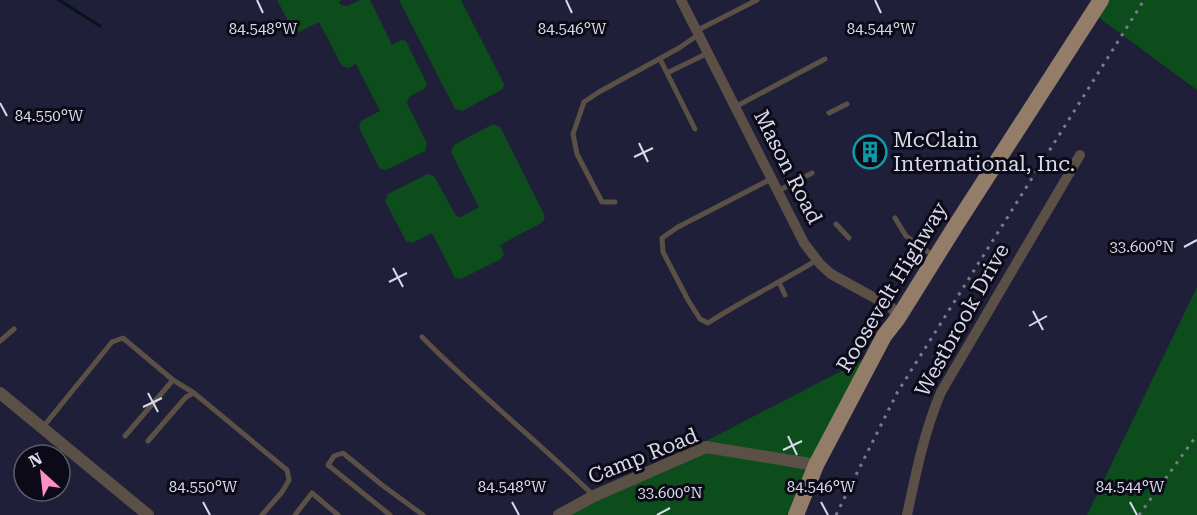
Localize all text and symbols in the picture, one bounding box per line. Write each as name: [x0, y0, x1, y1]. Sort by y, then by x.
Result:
text: 84.548°W: [229, 20, 298, 38]
text: 84.546°W: [538, 20, 607, 38]
text: 84.544°W: [847, 20, 916, 38]
street label: Mason Road: [749, 106, 827, 228]
text: 84.550°W: [15, 107, 84, 125]
place label: McClain International, Inc.: [893, 128, 1075, 176]
building icon: McClain International, Inc.: [852, 134, 888, 170]
street label: Roosevelt Highway: [832, 197, 952, 376]
text: 33.600°N: [1109, 238, 1175, 256]
street label: Westbrook Drive: [910, 239, 1014, 401]
street label: Camp Road: [585, 423, 702, 489]
north arrow: [12, 443, 72, 503]
text: N: [26, 449, 45, 471]
text: 84.550°W: [169, 478, 238, 496]
text: 84.548°W: [478, 478, 547, 496]
text: 84.546°W: [787, 478, 856, 496]
text: 84.544°W: [1096, 478, 1165, 496]
text: 33.600°N: [637, 484, 703, 502]

